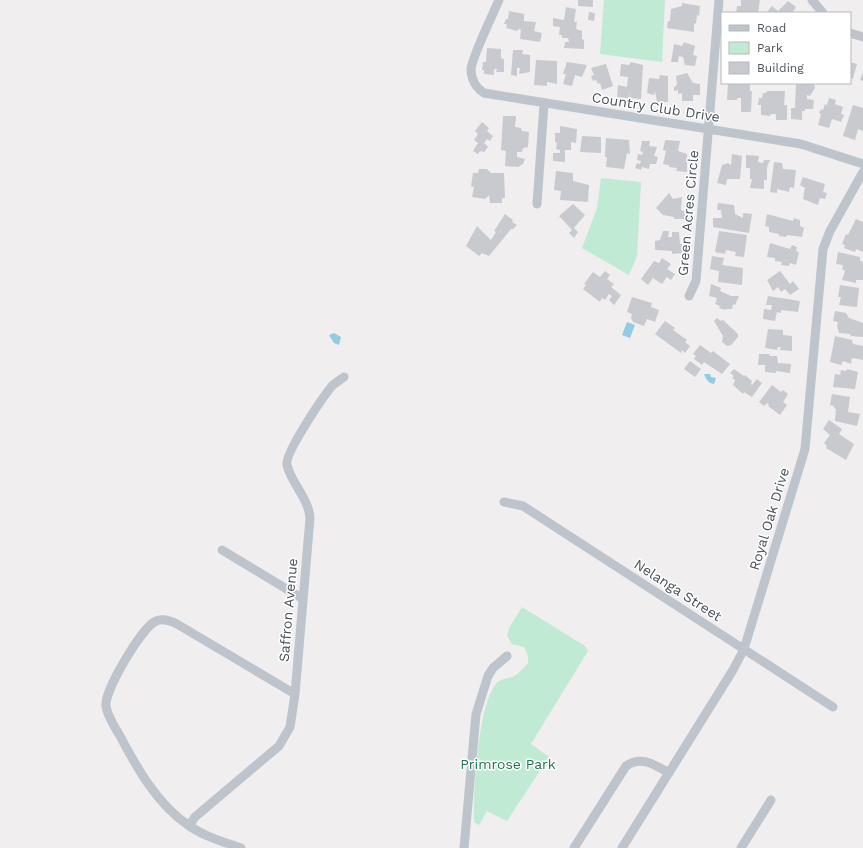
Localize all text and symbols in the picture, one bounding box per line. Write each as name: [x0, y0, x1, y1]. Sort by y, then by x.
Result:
legend: [721, 12, 851, 84]
text: Road: [757, 21, 786, 35]
text: Park: [757, 41, 783, 55]
text: Building: [757, 61, 804, 75]
street label: Country Club Drive: [591, 89, 721, 125]
street label: Green Acres Circle: [675, 149, 701, 277]
street label: Royal Oak Drive: [746, 466, 792, 572]
street label: Nelanga Street: [631, 556, 725, 624]
street label: Saffron Avenue: [275, 558, 301, 662]
park label: Primrose Park: [460, 756, 556, 772]

